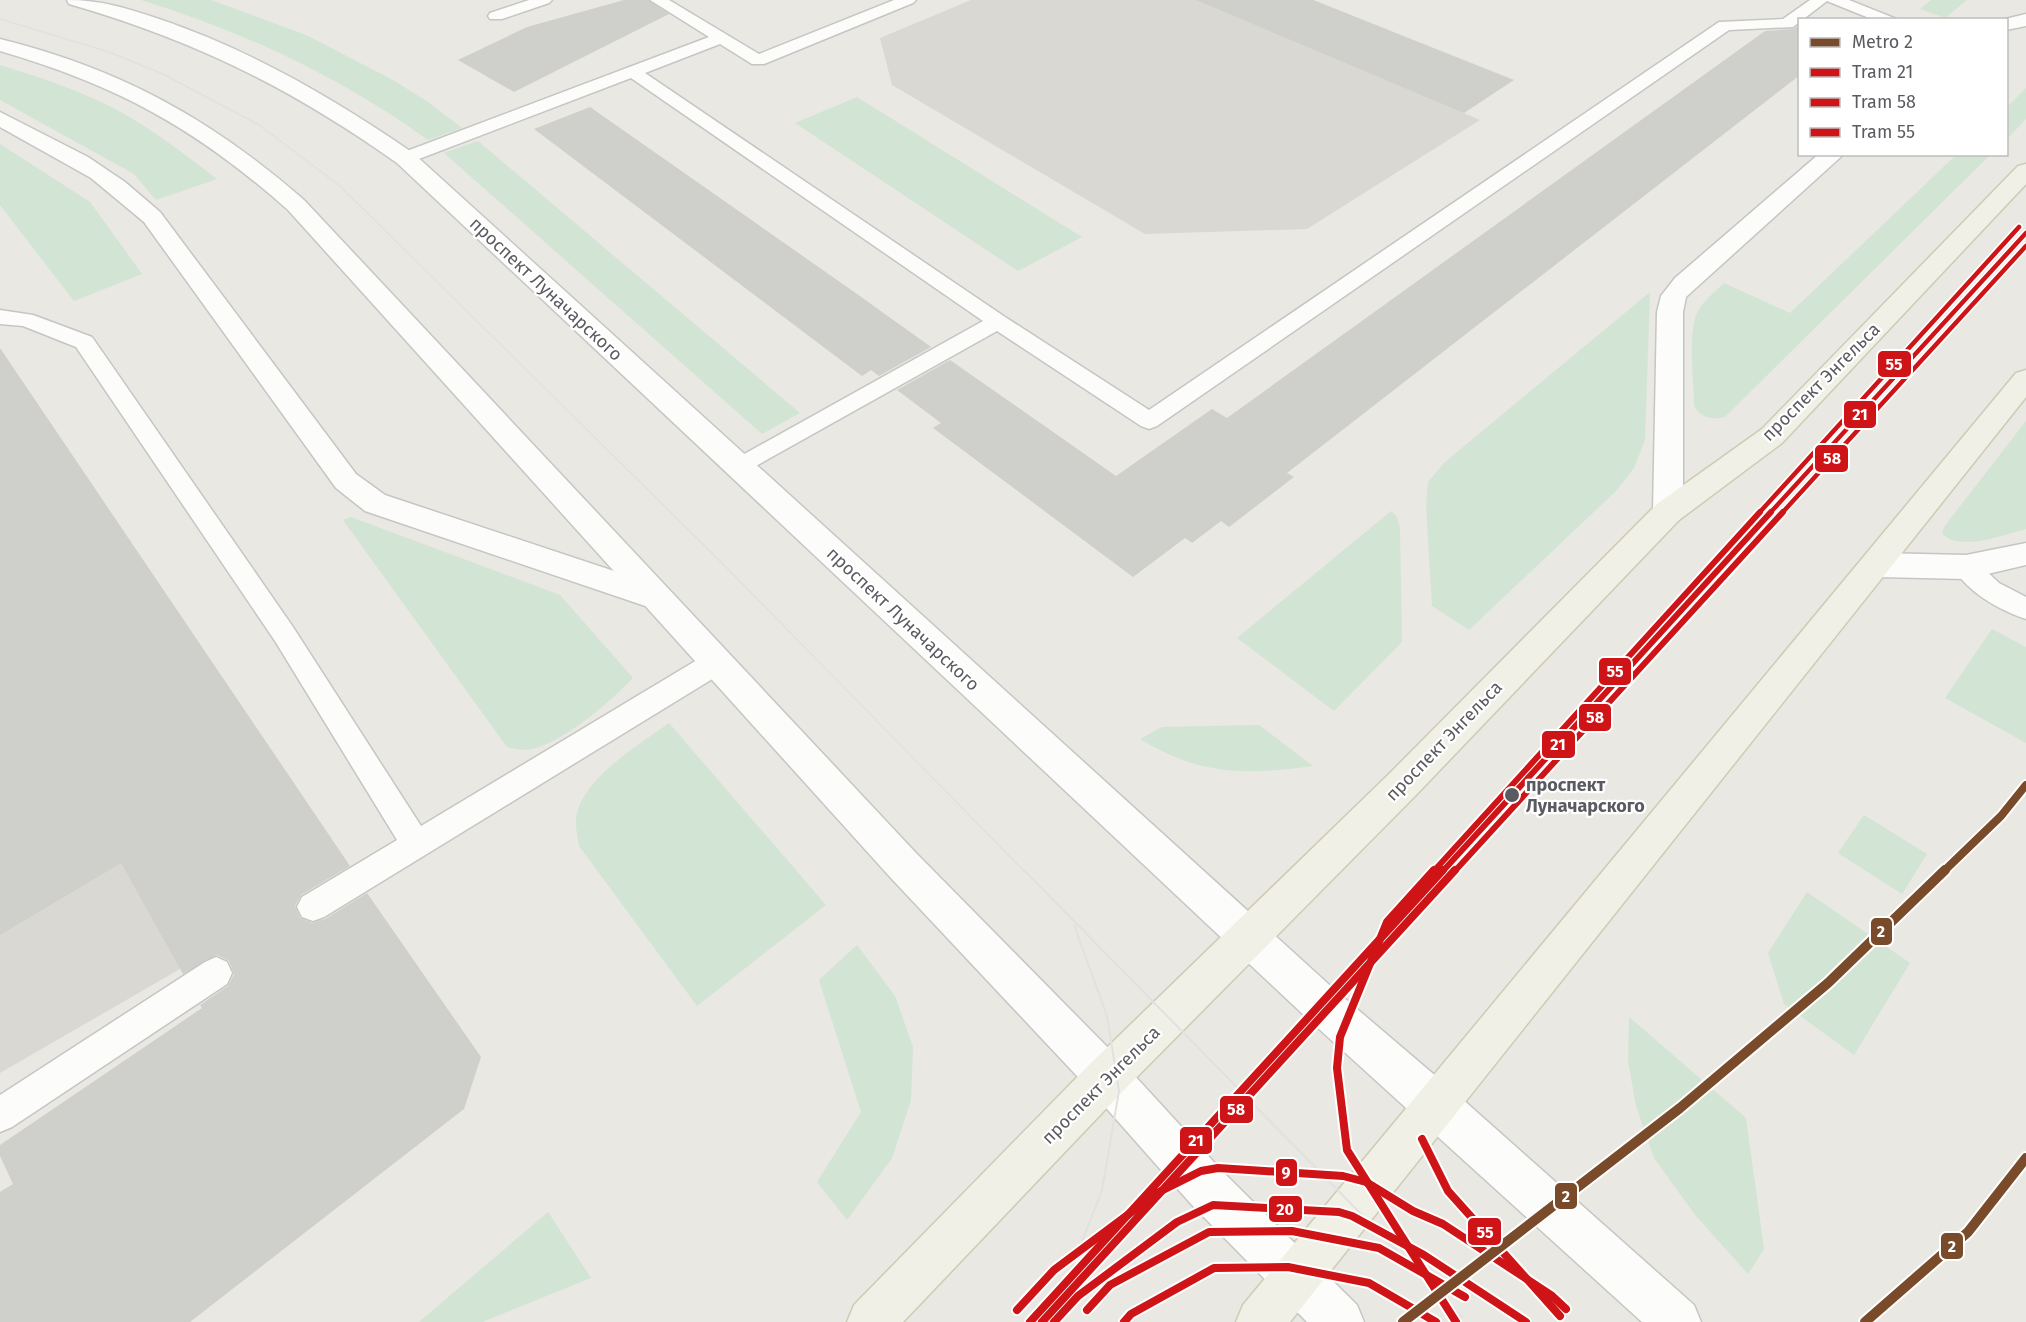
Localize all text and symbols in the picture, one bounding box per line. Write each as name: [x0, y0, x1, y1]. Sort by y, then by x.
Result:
legend: [1798, 18, 2008, 156]
text: Metro 2: [1852, 31, 1913, 53]
text: Tram 21: [1852, 61, 1913, 83]
text: Tram 58: [1852, 91, 1916, 113]
text: Tram 55: [1852, 121, 1915, 143]
street label: проспект Луначарского: [465, 212, 627, 366]
street label: проспект Энгельса: [1757, 318, 1885, 446]
line badge: 55: [1877, 350, 1912, 378]
text: 55: [1885, 355, 1903, 374]
line badge: 21: [1843, 400, 1877, 429]
text: 21: [1852, 405, 1868, 424]
line badge: 58: [1814, 444, 1849, 473]
text: 58: [1823, 449, 1841, 468]
street label: проспект Луначарского: [822, 542, 984, 696]
line badge: 55: [1598, 657, 1632, 686]
text: 55: [1606, 662, 1624, 681]
street label: проспект Энгельса: [1381, 676, 1507, 806]
line badge: 58: [1578, 703, 1612, 732]
text: 58: [1586, 708, 1604, 727]
line badge: 21: [1541, 730, 1576, 759]
text: 21: [1550, 735, 1566, 754]
place label: проспект Луначарского: [1526, 774, 1645, 817]
marker: проспект Луначарского: [1503, 786, 1521, 804]
line badge: 2: [1870, 917, 1893, 946]
text: 2: [1877, 922, 1885, 941]
street label: проспект Энгельса: [1037, 1021, 1165, 1149]
line badge: 58: [1219, 1095, 1254, 1124]
text: 58: [1227, 1100, 1245, 1119]
line badge: 21: [1179, 1126, 1213, 1155]
text: 21: [1188, 1131, 1204, 1150]
line badge: 9: [1275, 1158, 1298, 1187]
text: 9: [1282, 1163, 1291, 1182]
line badge: 2: [1554, 1182, 1578, 1210]
text: 2: [1562, 1187, 1570, 1206]
line badge: 20: [1268, 1195, 1303, 1223]
text: 20: [1276, 1200, 1294, 1219]
line badge: 55: [1467, 1217, 1502, 1246]
text: 55: [1476, 1223, 1494, 1242]
line badge: 2: [1940, 1232, 1964, 1260]
text: 2: [1948, 1237, 1956, 1256]

